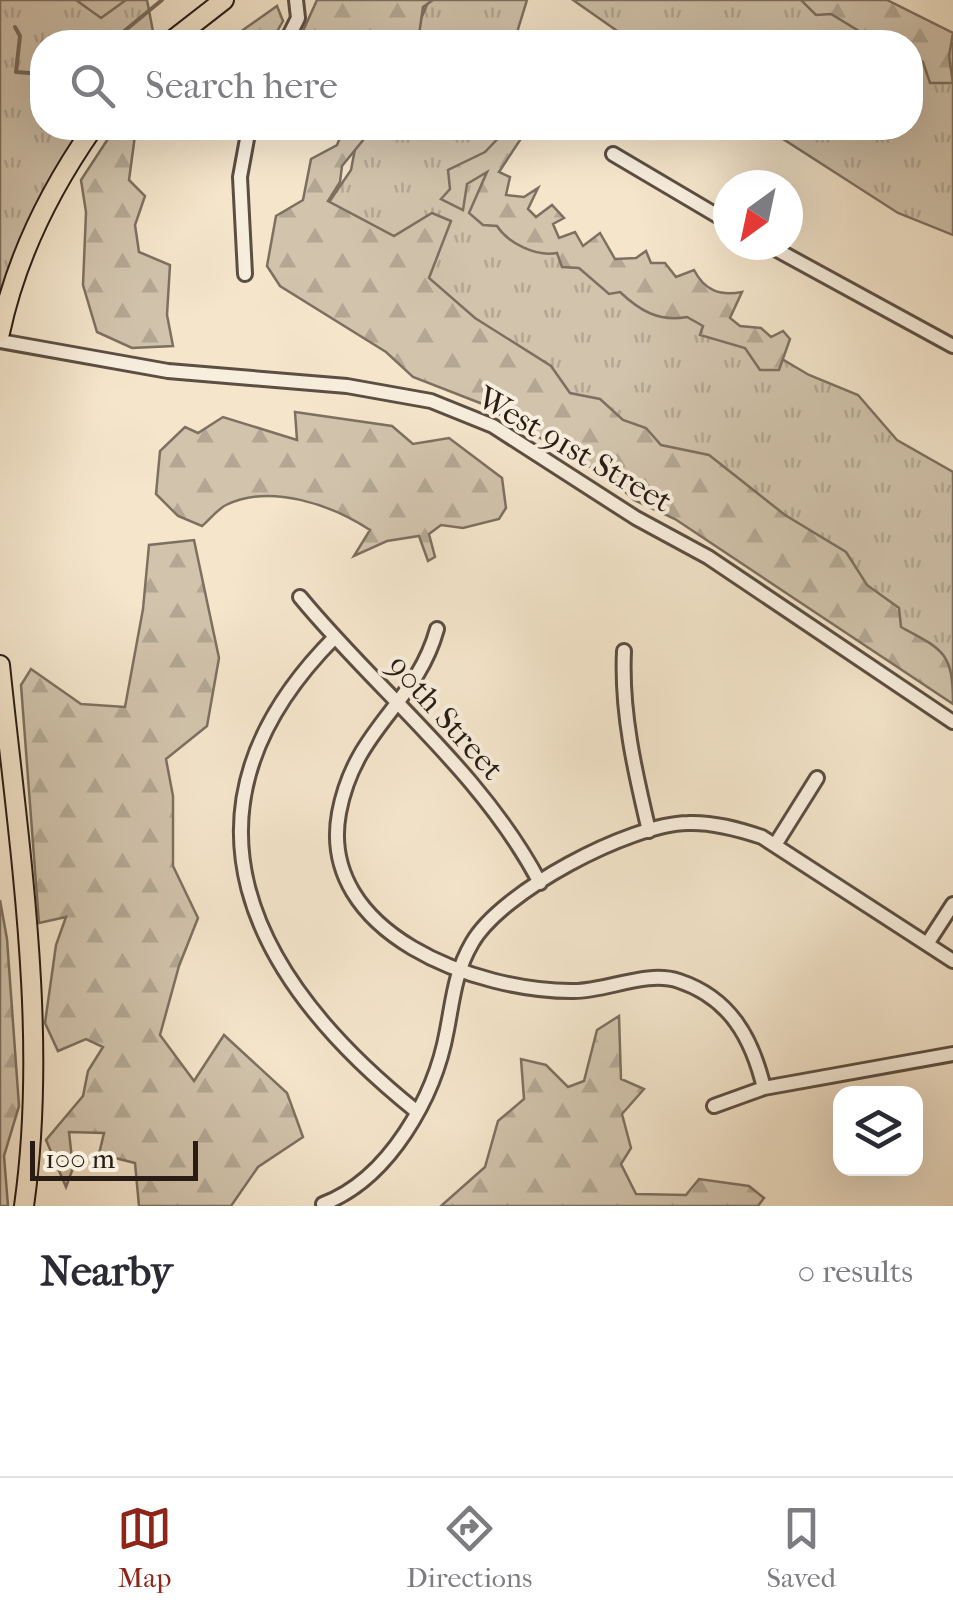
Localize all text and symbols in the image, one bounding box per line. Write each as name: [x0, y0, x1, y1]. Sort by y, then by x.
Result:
search box: [30, 30, 923, 140]
icon: search: [65, 58, 120, 113]
text: Search here: [145, 63, 338, 108]
north arrow: [713, 170, 803, 260]
street label: West 91st Street: [470, 378, 679, 520]
street label: 90th Street: [380, 647, 512, 788]
map controls: [833, 1086, 923, 1176]
button: layers: [833, 1086, 923, 1176]
scale bar: [30, 1136, 198, 1180]
text: 100 m: [45, 1142, 115, 1175]
text: Nearby: [40, 1247, 172, 1296]
text: 0 results: [797, 1253, 913, 1290]
tab: Map: [117, 1501, 172, 1594]
tab: Directions: [406, 1501, 532, 1594]
tab: Saved: [766, 1501, 836, 1594]

